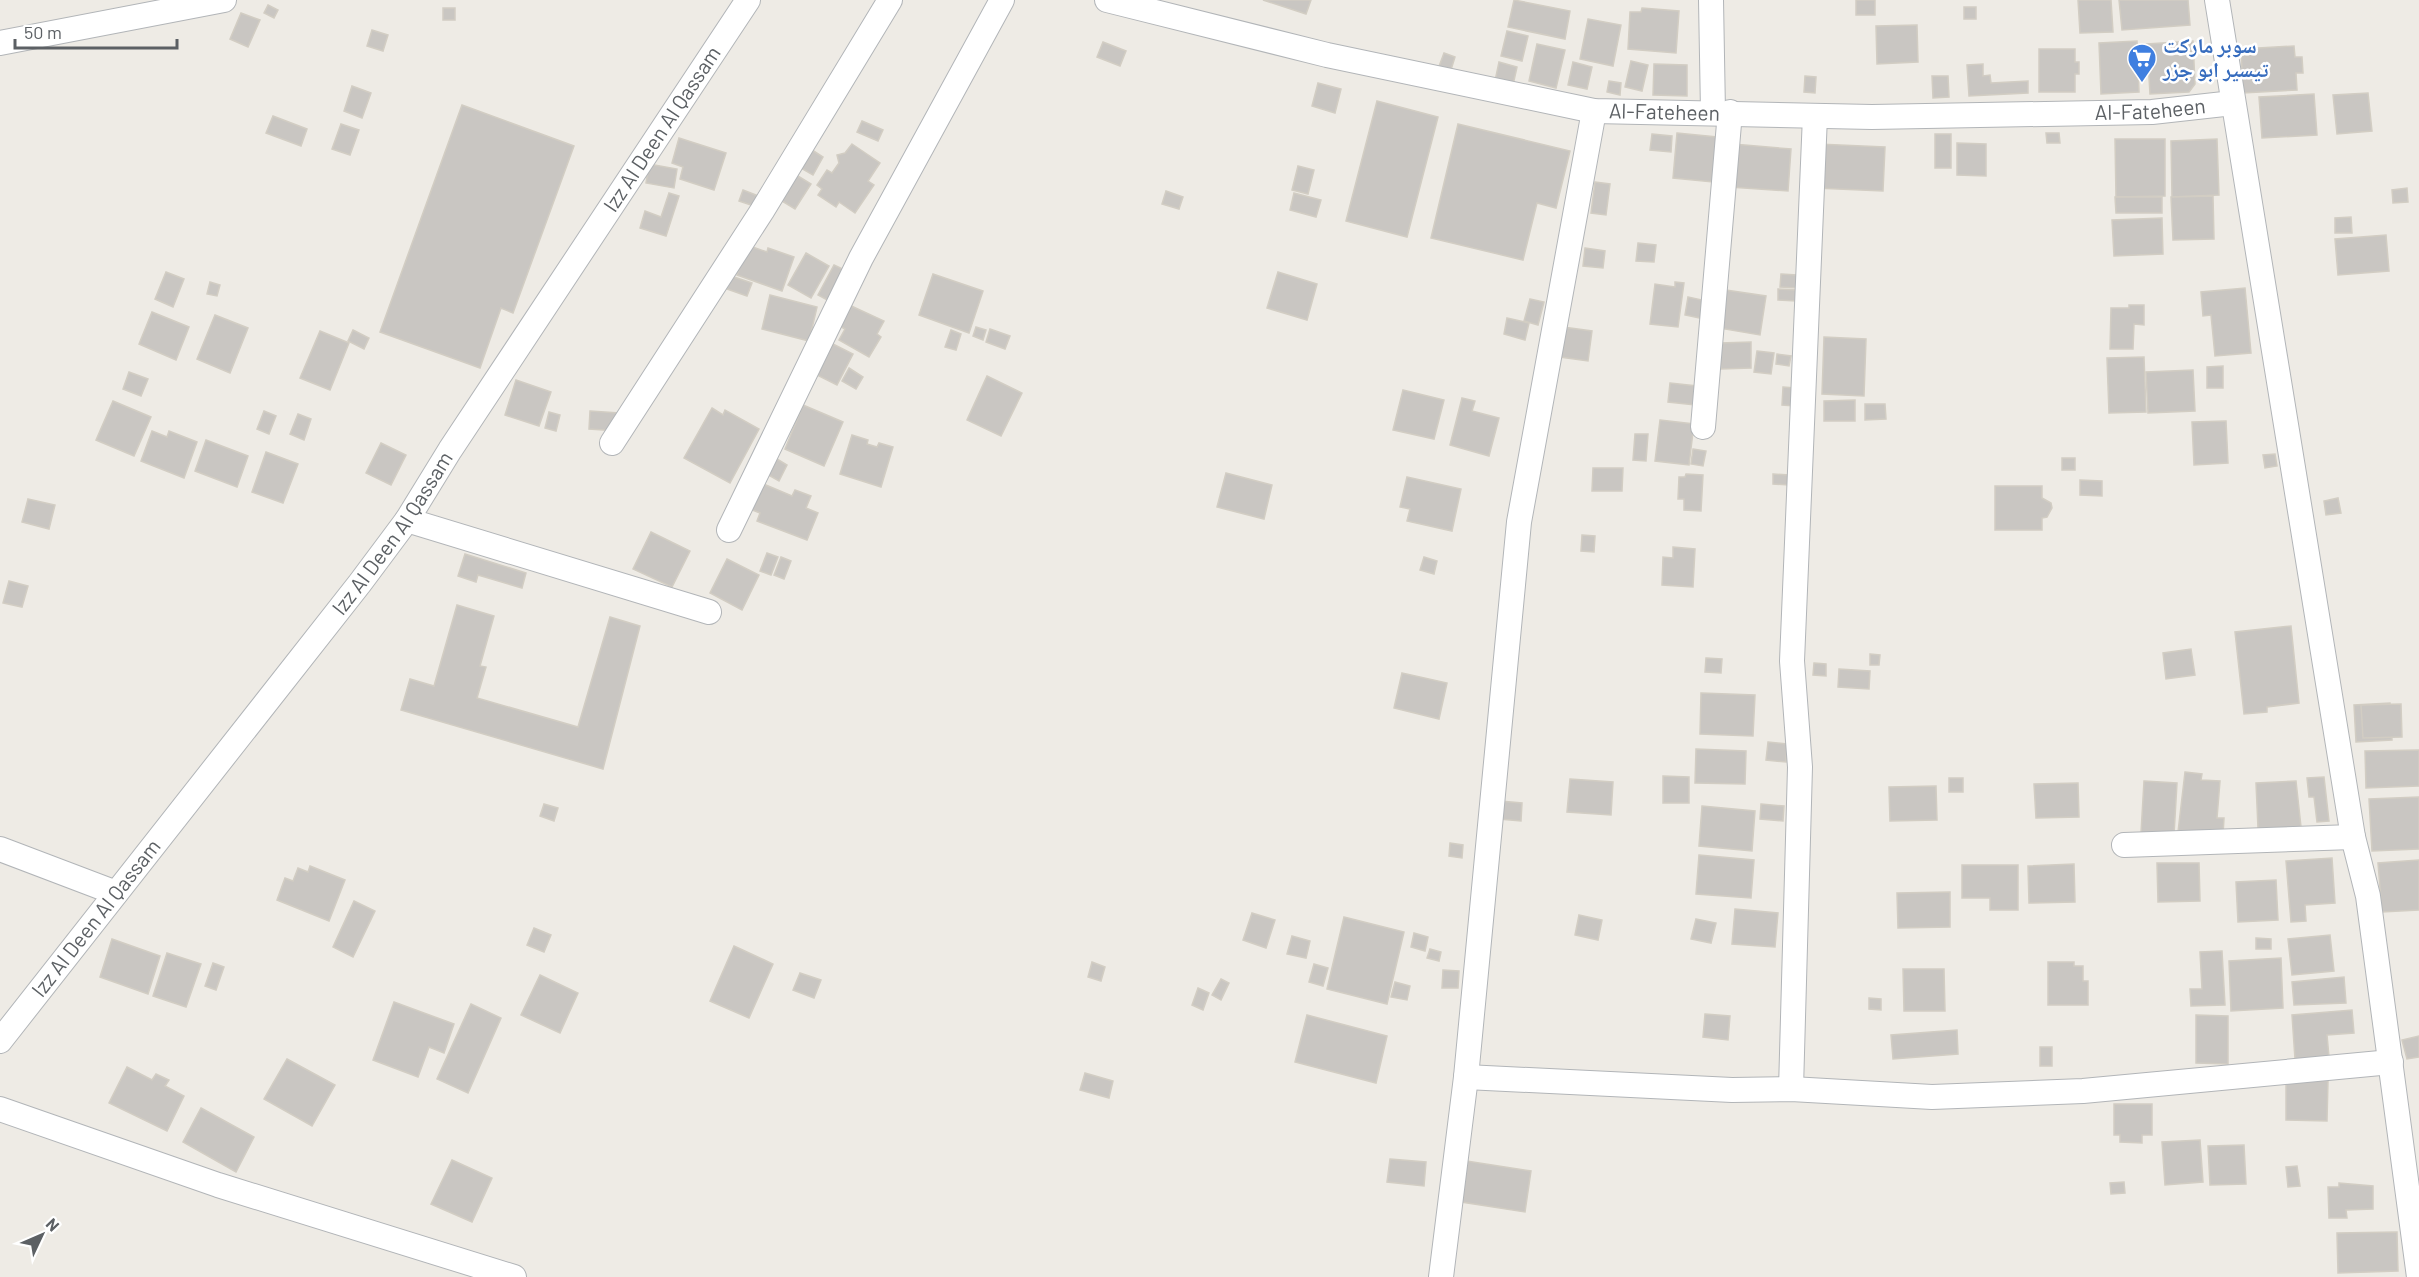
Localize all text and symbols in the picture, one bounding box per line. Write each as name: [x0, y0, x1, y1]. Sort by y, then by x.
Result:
scale bar: [15, 12, 177, 50]
text: 50 m: [24, 21, 62, 43]
place label: سوبر ماركت تيسير ابو جزر: [2162, 32, 2269, 82]
street label: Izz Al Deen Al Qassam: [597, 41, 725, 216]
supermarket icon: سوبر ماركت تيسير ابو جزر: [2126, 42, 2158, 84]
street label: Al-Fateheen: [2094, 92, 2207, 124]
street label: Al-Fateheen: [1609, 97, 1720, 125]
street label: Izz Al Deen Al Qassam: [326, 447, 457, 619]
street label: Izz Al Deen Al Qassam: [26, 834, 165, 1001]
north arrow: [12, 1205, 72, 1265]
text: N: [43, 1214, 64, 1235]

